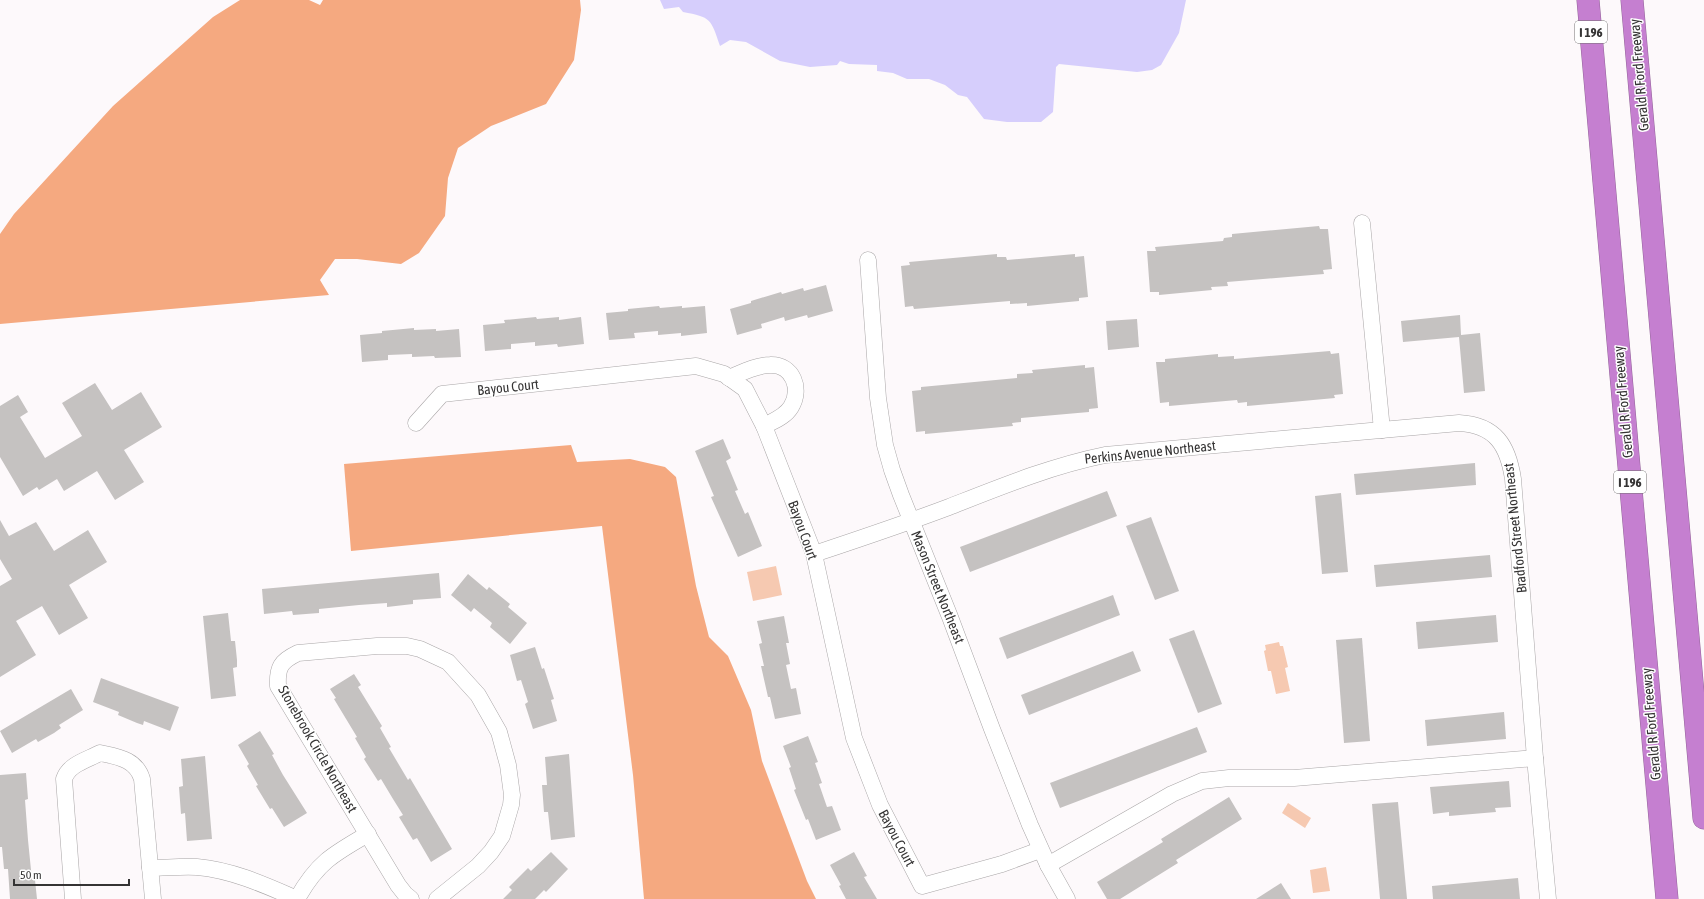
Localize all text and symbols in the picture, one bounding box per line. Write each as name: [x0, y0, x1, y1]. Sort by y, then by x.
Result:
street label: Gerald R Ford Freeway: [1626, 18, 1652, 132]
road number: I 196: [1575, 21, 1607, 43]
street label: Gerald R Ford Freeway: [1610, 345, 1636, 459]
street label: Bayou Court: [476, 376, 540, 398]
street label: Perkins Avenue Northeast: [1084, 437, 1216, 467]
street label: Bradford Street Northeast: [1500, 462, 1530, 594]
road number: I 196: [1614, 471, 1646, 493]
street label: Bayou Court: [785, 498, 821, 562]
street label: Mason Street Northeast: [908, 528, 968, 646]
street label: Gerald R Ford Freeway: [1638, 667, 1664, 781]
street label: Stonebrook Circle Northeast: [275, 683, 361, 815]
street label: Bayou Court: [875, 807, 919, 869]
scale bar: [14, 861, 129, 887]
text: 50 m: [20, 868, 42, 882]

